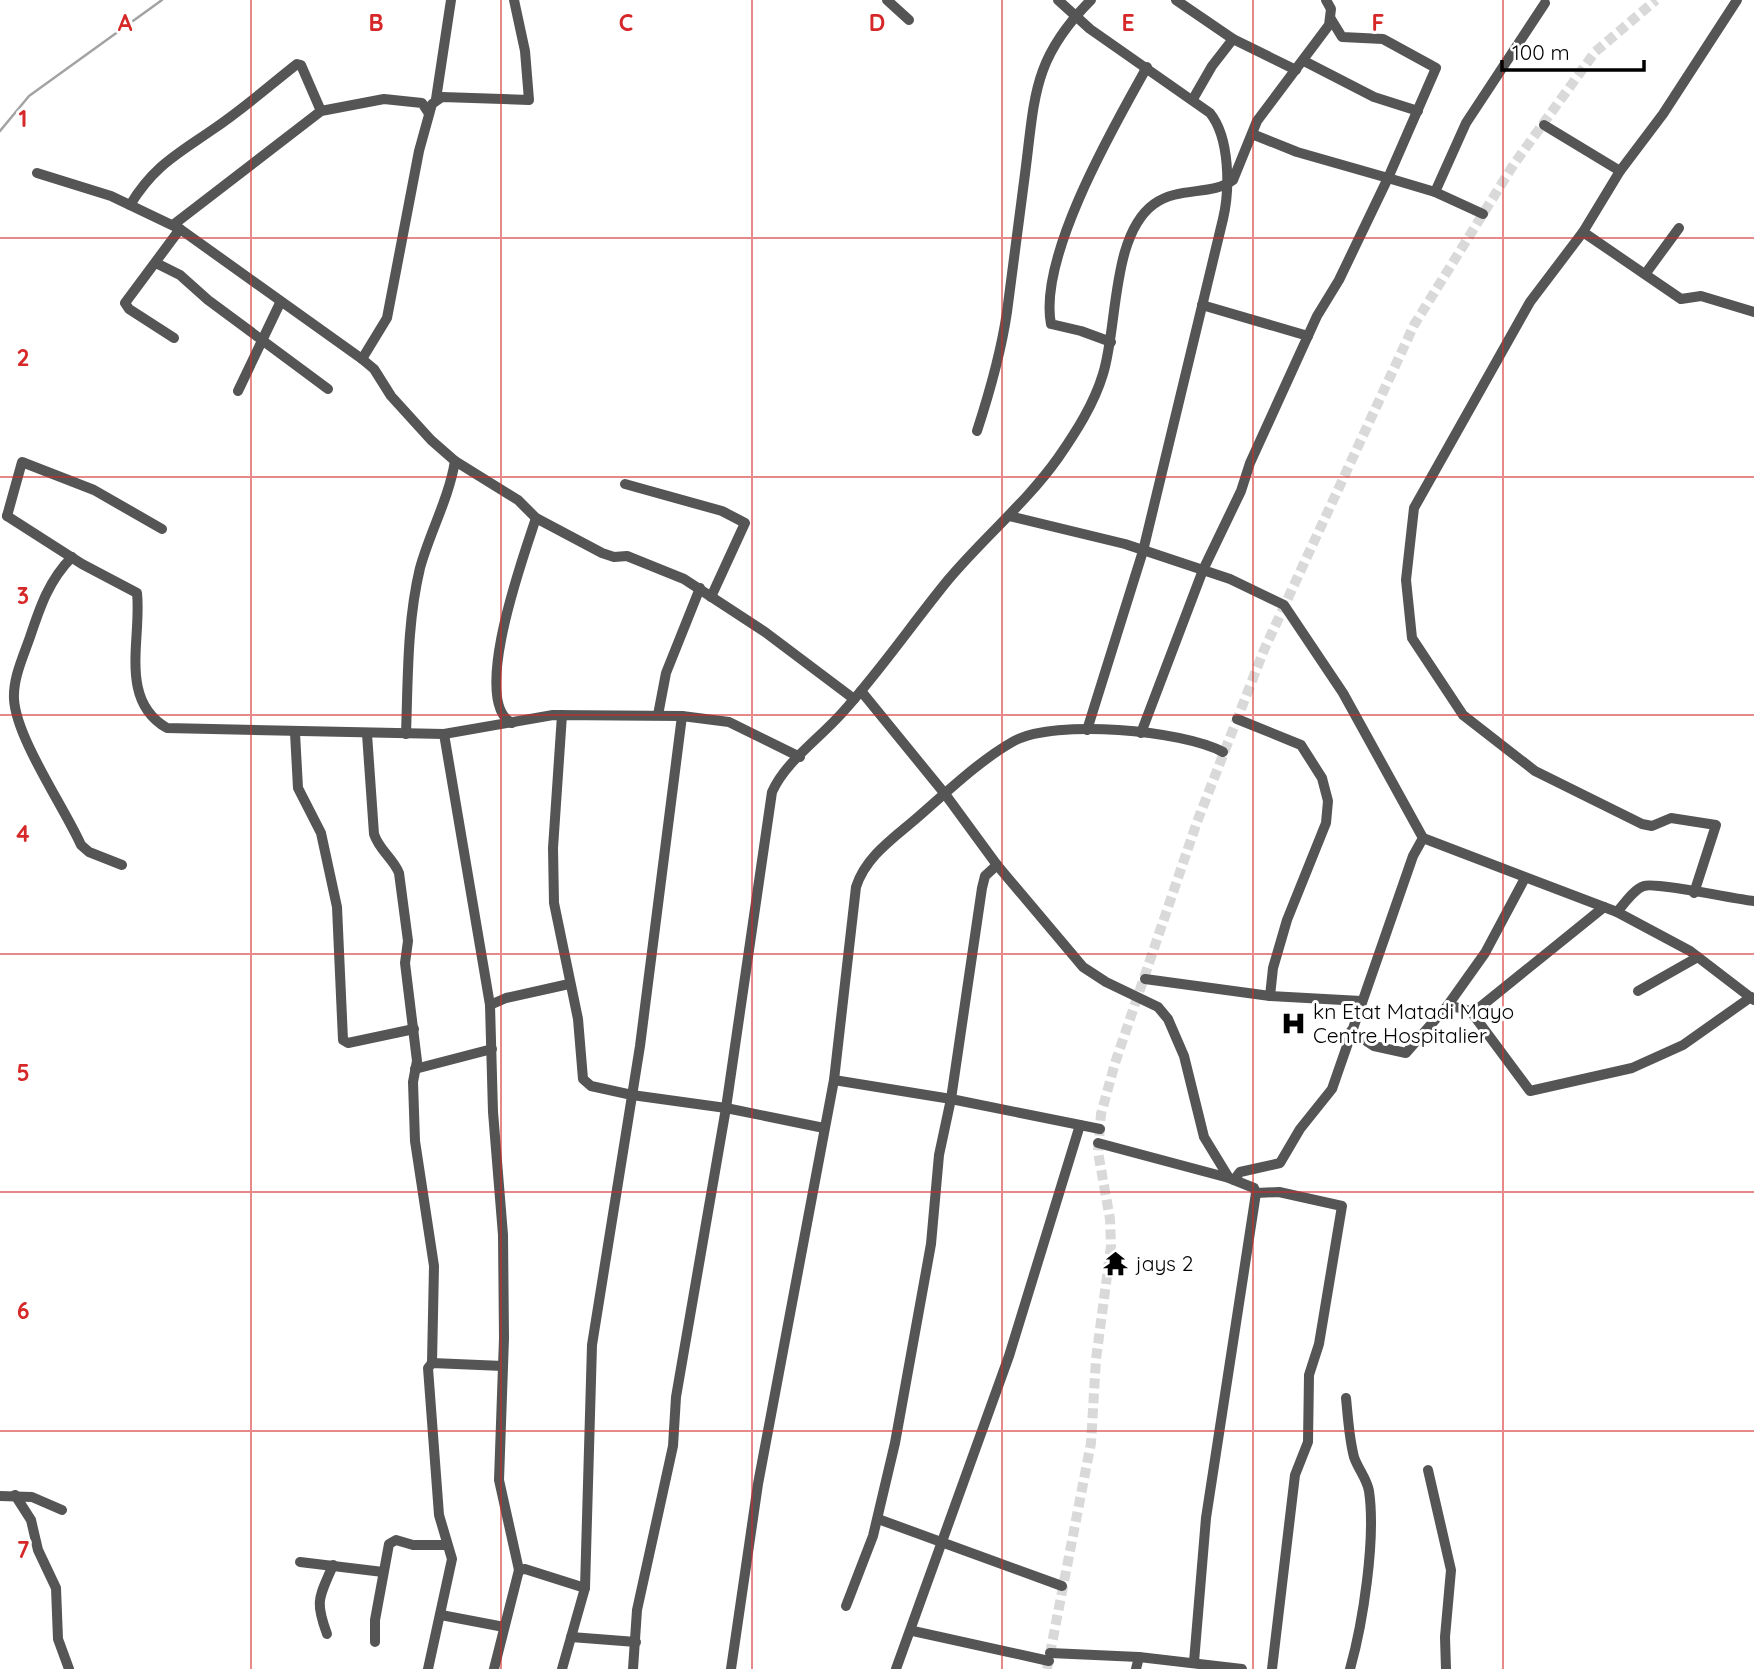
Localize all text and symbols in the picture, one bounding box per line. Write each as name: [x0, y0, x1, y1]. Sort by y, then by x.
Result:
text: A: [118, 8, 133, 37]
text: B: [368, 8, 384, 37]
text: C: [619, 8, 633, 37]
text: D: [869, 8, 885, 37]
text: E: [1121, 8, 1135, 37]
text: F: [1372, 8, 1384, 37]
scale bar: [1502, 28, 1644, 72]
text: 100 m: [1512, 39, 1570, 65]
text: 1: [19, 104, 27, 133]
text: 2: [16, 343, 30, 372]
text: 3: [17, 581, 29, 610]
text: 4: [16, 819, 30, 848]
place label: kn Etat Matadi Mayo Centre Hospitalier: [1313, 998, 1514, 1048]
hospital icon: kn Etat Matadi Mayo Centre Hospitalier: [1279, 1010, 1307, 1038]
text: 5: [16, 1058, 30, 1087]
temple icon: jays 2: [1102, 1250, 1130, 1278]
place label: jays 2: [1135, 1250, 1193, 1276]
text: 6: [17, 1296, 29, 1325]
text: 7: [17, 1535, 30, 1564]

